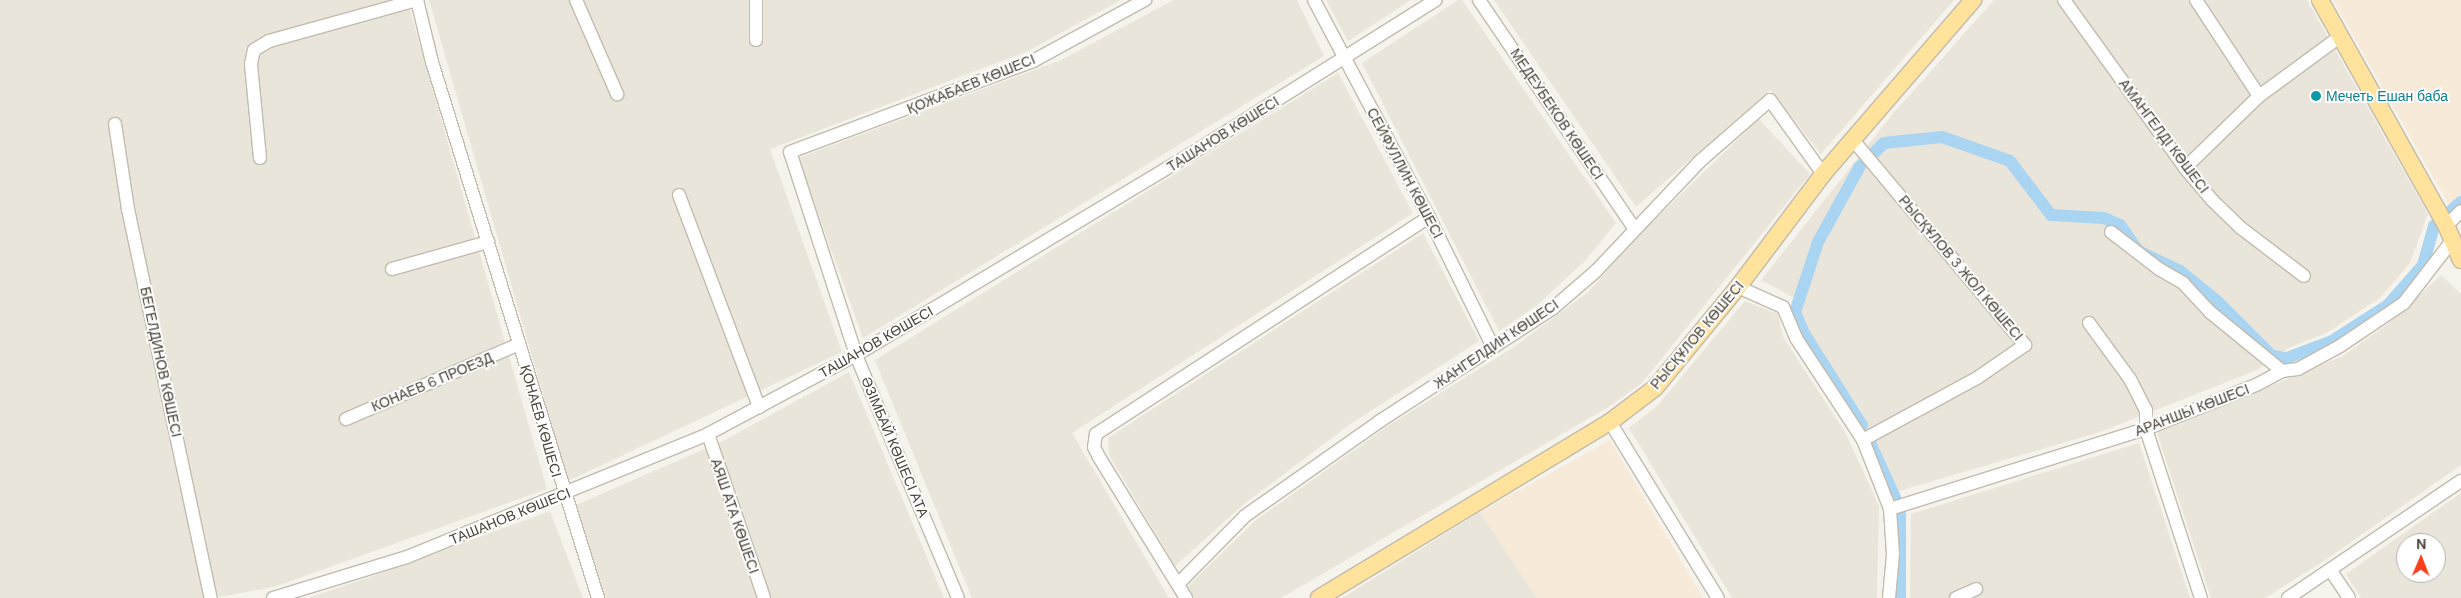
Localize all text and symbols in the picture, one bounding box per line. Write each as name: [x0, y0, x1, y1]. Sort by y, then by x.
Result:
street label: МЕДЕУБЕКОВ КӨШЕСІ: [1507, 45, 1607, 183]
street label: ҚОЖАБАЕВ КӨШЕСІ: [904, 51, 1038, 117]
street label: АМАНГЕЛДІ КӨШЕСІ: [2116, 75, 2212, 197]
place label: Мечеть Ешан баба: [2326, 88, 2448, 104]
marker: Мечеть Ешан баба: [2310, 90, 2322, 102]
street label: ТАШАНОВ КӨШЕСІ: [1164, 93, 1282, 175]
street label: СЕЙФУЛЛИН КӨШЕСІ: [1363, 105, 1447, 241]
street label: РЫСҚҰЛОВ 3 ЖОЛ КӨШЕСІ: [1895, 192, 2027, 344]
street label: РЫСҚҰЛОВ КӨШЕСІ: [1647, 277, 1747, 393]
street label: БЕГЕЛДИНОВ КӨШЕСІ: [137, 285, 185, 439]
street label: ЖАНГЕЛДИН КӨШЕСІ: [1430, 296, 1562, 392]
street label: ТАШАНОВ КӨШЕСІ: [816, 303, 936, 381]
street label: КОНАЕВ 6 ПРОЕЗД: [369, 349, 495, 415]
street label: ҚОНАЕВ КӨШЕСІ: [517, 363, 565, 479]
street label: ӘЗІМБАЙ КӨШЕСІ АТА: [858, 374, 932, 520]
street label: АРАНШЫ КӨШЕСІ: [2132, 380, 2252, 440]
street label: АЯШ АТА КӨШЕСІ: [707, 456, 763, 576]
street label: ТАШАНОВ КӨШЕСІ: [447, 484, 573, 548]
north arrow: [2396, 533, 2446, 583]
text: N: [2416, 535, 2427, 553]

